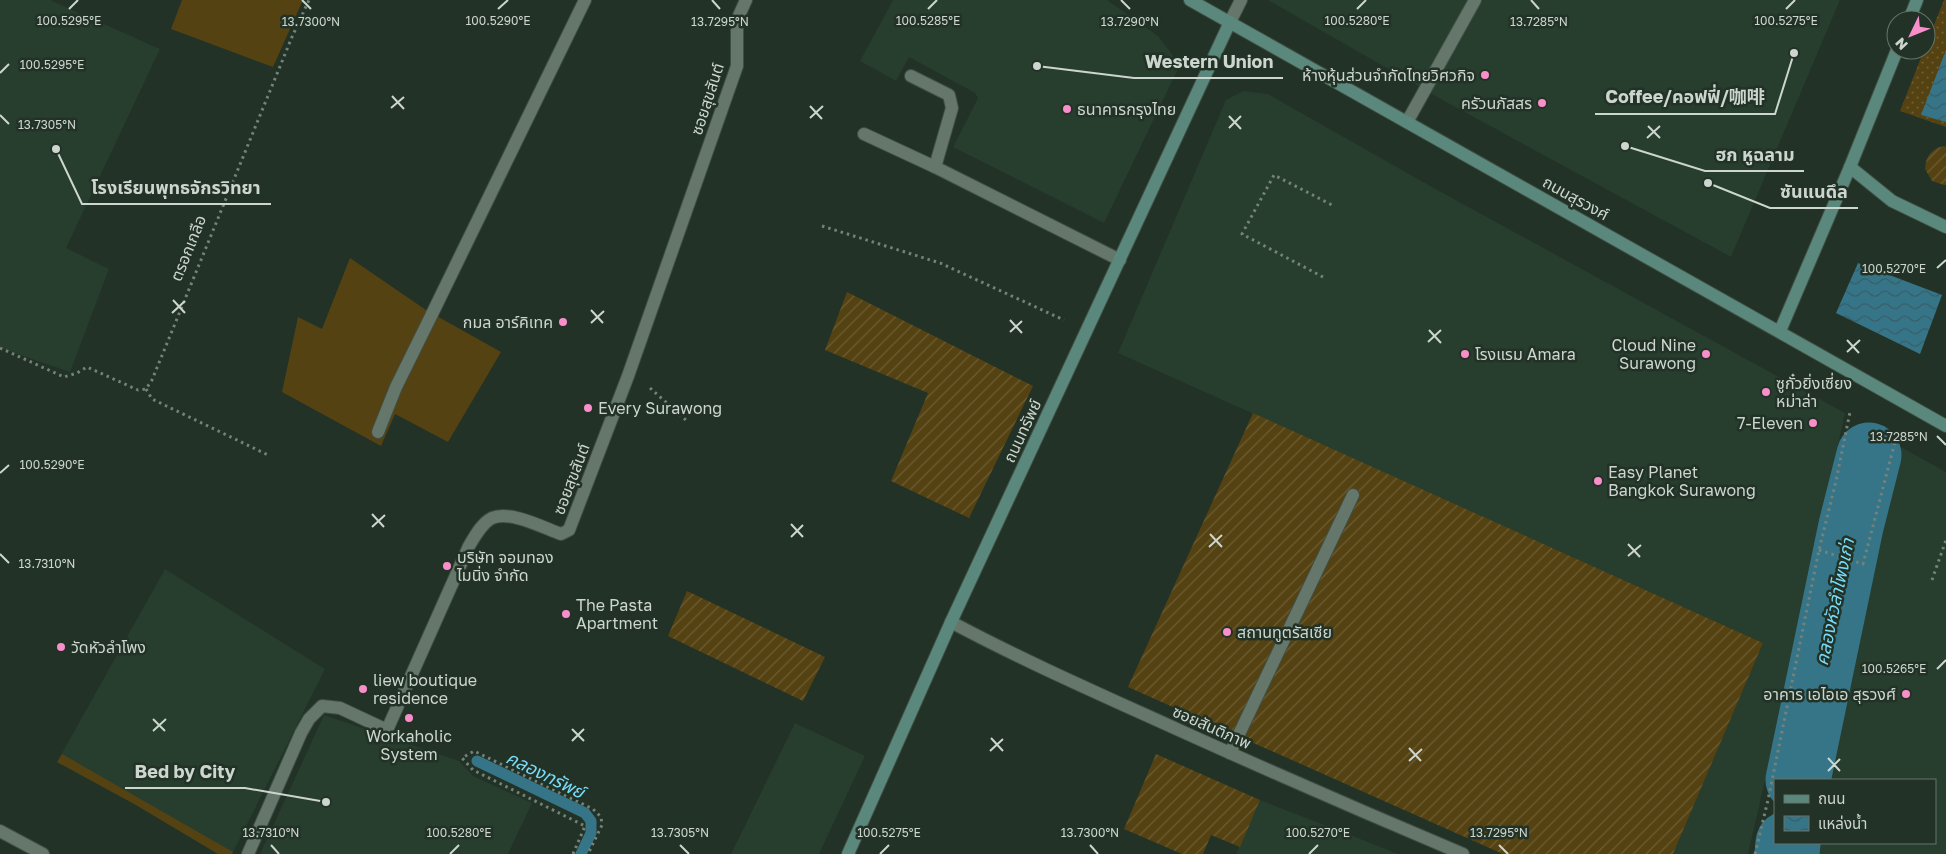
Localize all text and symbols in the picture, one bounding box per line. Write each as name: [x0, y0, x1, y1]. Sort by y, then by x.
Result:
north arrow: [1886, 10, 1936, 60]
text: 100.5295°E: [37, 13, 101, 28]
text: 100.5290°E: [466, 13, 530, 28]
text: 100.5285°E: [896, 13, 960, 28]
text: 100.5280°E: [1325, 13, 1389, 28]
text: 100.5275°E: [1754, 13, 1818, 28]
text: 13.7300°N: [282, 14, 340, 29]
text: 13.7295°N: [691, 14, 749, 29]
text: 13.7290°N: [1101, 14, 1159, 29]
text: 13.7285°N: [1510, 14, 1568, 29]
text: N: [1891, 35, 1911, 54]
callout: Western Union: [1134, 45, 1283, 78]
text: Western Union: [1145, 50, 1273, 72]
text: 100.5295°E: [20, 57, 84, 72]
street label: ซอยสุขสันต์: [686, 60, 728, 138]
place label: ห้างหุ้นส่วนจำกัดไทยวิศวกิจ: [1302, 65, 1475, 85]
marker: ห้างหุ้นส่วนจำกัดไทยวิศวกิจ: [1479, 69, 1491, 81]
callout: Coffee/คอฟฟี่/咖啡: [1595, 81, 1775, 114]
text: Coffee/คอฟฟี่/咖啡: [1605, 84, 1765, 107]
place label: ครัวนภัสสร: [1461, 93, 1532, 113]
marker: ครัวนภัสสร: [1536, 97, 1548, 109]
place label: ธนาคารกรุงไทย: [1077, 99, 1176, 119]
marker: ธนาคารกรุงไทย: [1061, 103, 1073, 115]
text: 13.7305°N: [18, 117, 76, 132]
callout: ฮก หูฉลาม: [1705, 138, 1804, 171]
text: ฮก หูฉลาม: [1715, 143, 1795, 166]
callout: โรงเรียนพุทธจักรวิทยา: [82, 171, 271, 204]
street label: ถนนสุรวงศ์: [1539, 172, 1613, 224]
callout: ซันแนดึล: [1770, 175, 1858, 208]
text: โรงเรียนพุทธจักรวิทยา: [91, 176, 261, 199]
text: ซันแนดึล: [1780, 180, 1848, 202]
street label: ตรอกเกลือ: [166, 212, 210, 284]
text: 100.5270°E: [1862, 261, 1926, 276]
place label: กมล อาร์คิเทค: [463, 312, 553, 332]
marker: กมล อาร์คิเทค: [557, 316, 569, 328]
place label: Cloud Nine Surawong: [1611, 335, 1696, 373]
place label: โรงแรม Amara: [1475, 344, 1576, 364]
marker: โรงแรม Amara: [1459, 348, 1471, 360]
marker: Cloud Nine Surawong: [1700, 348, 1712, 360]
place label: ซูกั๋วยิ่งเซี่ยง หม่าล่า: [1776, 372, 1852, 411]
marker: ซูกั๋วยิ่งเซี่ยง หม่าล่า: [1760, 386, 1772, 398]
street label: ถนนทรัพย์: [999, 396, 1045, 466]
place label: Every Surawong: [598, 398, 722, 418]
marker: Every Surawong: [582, 402, 594, 414]
place label: 7-Eleven: [1737, 413, 1803, 433]
marker: 7-Eleven: [1807, 417, 1819, 429]
text: 13.7285°N: [1870, 429, 1928, 444]
street label: ซอยสุขสันต์: [548, 441, 594, 517]
text: 100.5290°E: [20, 457, 84, 472]
place label: Easy Planet Bangkok Surawong: [1608, 462, 1756, 500]
marker: Easy Planet Bangkok Surawong: [1592, 475, 1604, 487]
water label: คลองหัวลำโพงเก่า: [1810, 536, 1858, 667]
place label: บริษัท จอมทอง ไมนิ่ง จำกัด: [456, 547, 554, 585]
text: 13.7310°N: [19, 556, 75, 571]
marker: บริษัท จอมทอง ไมนิ่ง จำกัด: [441, 560, 453, 572]
place label: The Pasta Apartment: [576, 595, 658, 633]
marker: The Pasta Apartment: [560, 608, 572, 620]
place label: สถานทูตรัสเซีย: [1237, 622, 1332, 642]
marker: สถานทูตรัสเซีย: [1221, 626, 1233, 638]
place label: วัดหัวลำโพง: [71, 637, 146, 657]
marker: วัดหัวลำโพง: [55, 641, 67, 653]
text: 100.5265°E: [1862, 661, 1926, 676]
place label: liew boutique residence: [373, 670, 477, 708]
marker: liew boutique residence: [357, 683, 369, 695]
place label: อาคาร เอไอเอ สุรวงศ์: [1763, 684, 1896, 704]
marker: อาคาร เอไอเอ สุรวงศ์: [1900, 688, 1912, 700]
street label: ซอยสันติภาพ: [1170, 701, 1254, 753]
marker: Workaholic System: [403, 712, 415, 724]
place label: Workaholic System: [366, 726, 452, 764]
water label: คลองทรัพย์: [503, 746, 591, 804]
callout: Bed by City: [125, 755, 245, 788]
text: Bed by City: [135, 760, 236, 782]
legend: [1774, 779, 1936, 844]
text: ถนน: [1818, 789, 1845, 807]
text: แหล่งน้ำ: [1818, 813, 1867, 832]
text: 13.7310°N: [243, 825, 299, 840]
text: 100.5280°E: [427, 825, 491, 840]
text: 13.7305°N: [651, 825, 709, 840]
text: 100.5275°E: [857, 825, 921, 840]
text: 13.7300°N: [1061, 825, 1119, 840]
text: 100.5270°E: [1286, 825, 1350, 840]
text: 13.7295°N: [1470, 825, 1528, 840]

